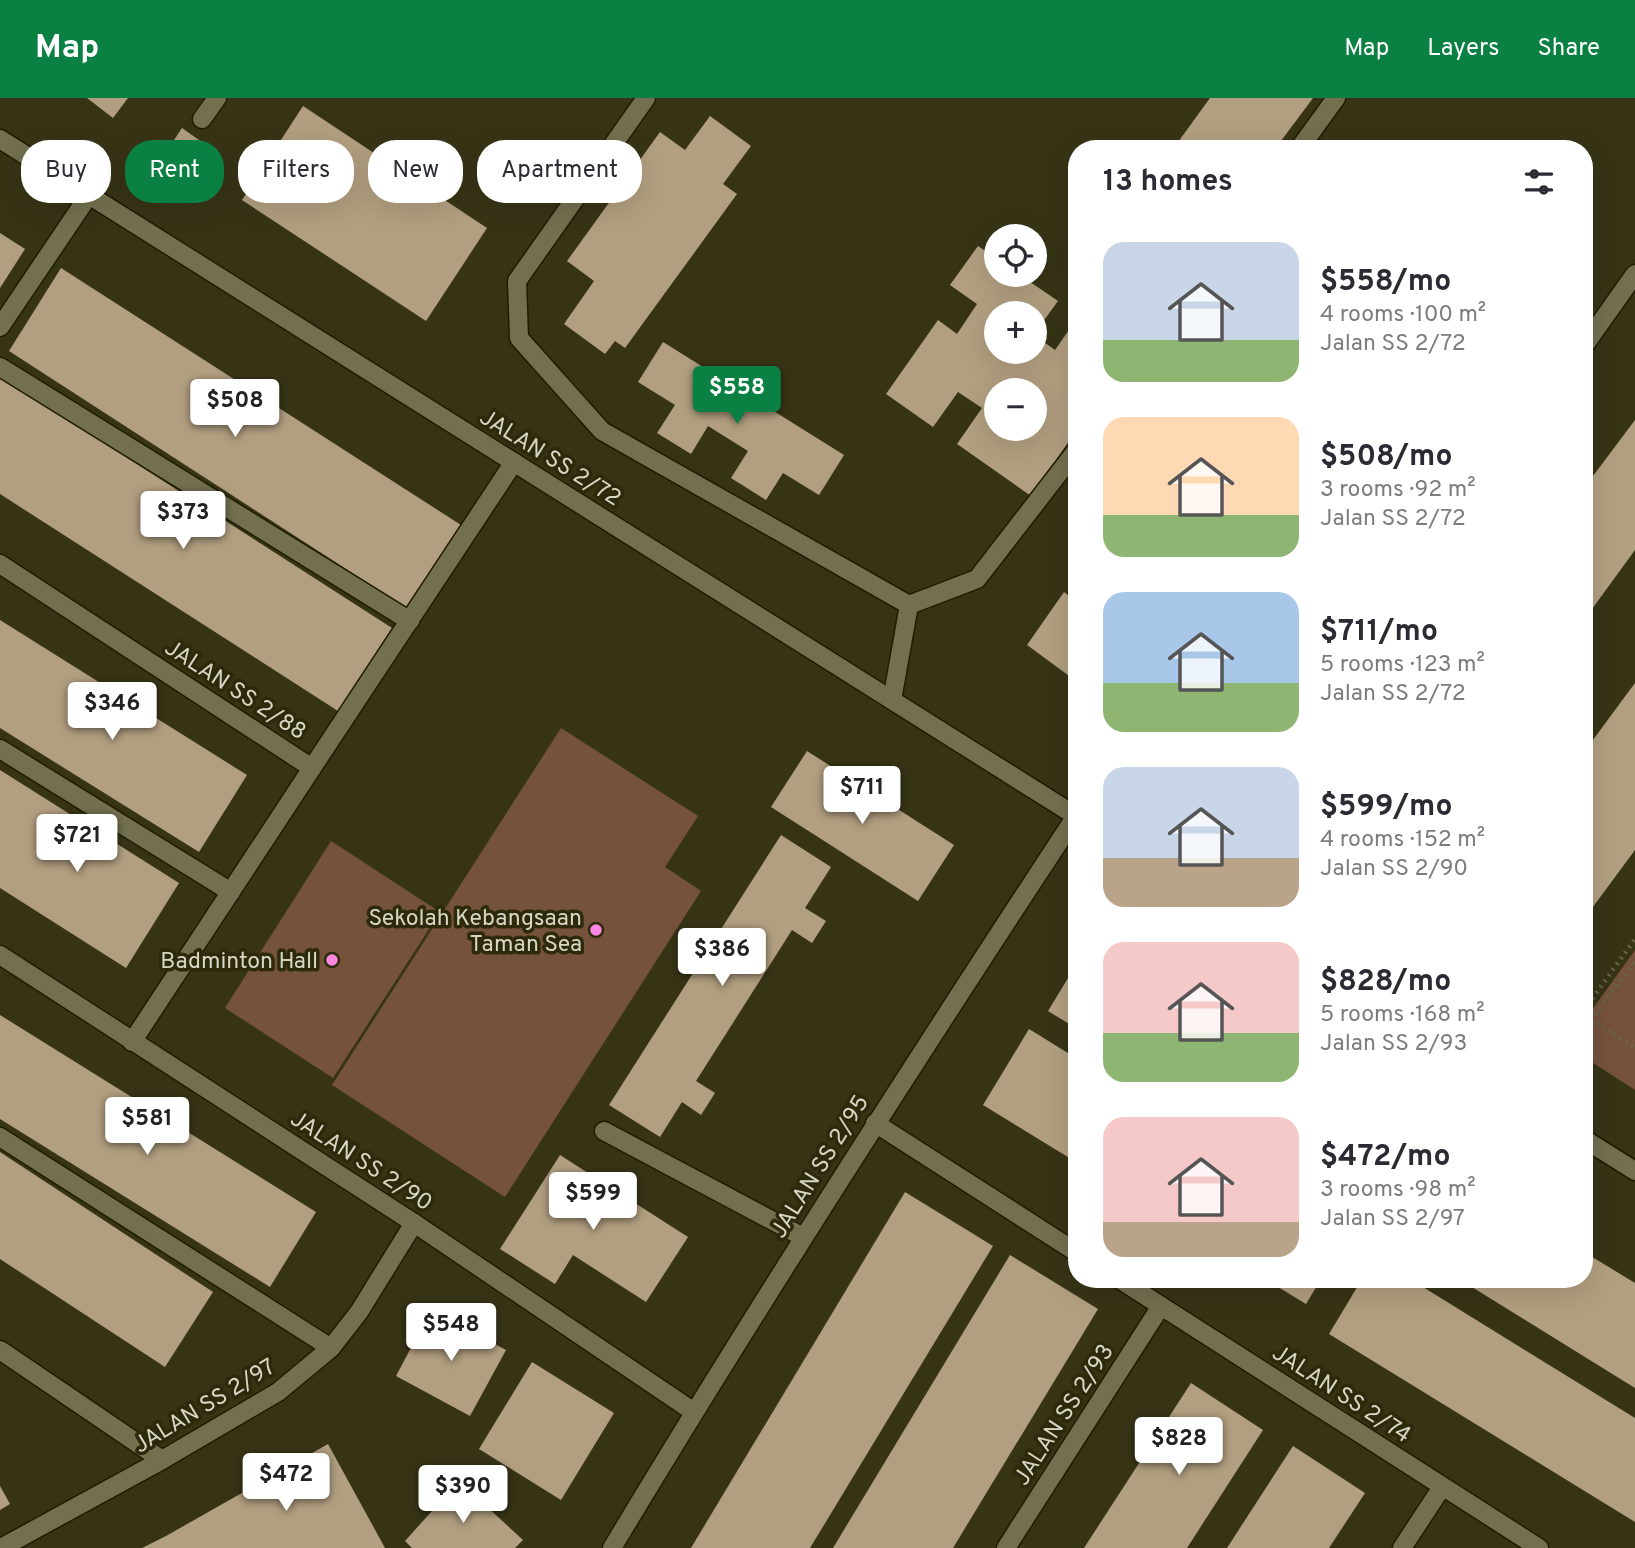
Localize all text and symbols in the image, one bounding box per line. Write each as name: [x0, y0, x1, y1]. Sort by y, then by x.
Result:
text: Map: [35, 28, 99, 70]
text: Map: [1344, 34, 1389, 64]
text: Layers: [1427, 34, 1499, 64]
text: Share: [1537, 34, 1600, 64]
chip: Buy: [21, 140, 111, 203]
chip: Rent: [125, 140, 224, 203]
chip: Filters: [238, 140, 354, 203]
chip: New: [368, 140, 463, 203]
chip: Apartment: [477, 140, 642, 203]
icon: filters: [1520, 163, 1558, 201]
text: 13 homes: [1103, 164, 1233, 201]
map controls: [984, 224, 1047, 441]
button: locate: [984, 224, 1047, 287]
text: $558/mo: [1320, 264, 1451, 301]
icon: home: [1159, 270, 1243, 354]
button: +: [984, 301, 1047, 364]
text: 4 rooms · 100 m²: [1320, 301, 1486, 330]
text: Jalan SS 2/72: [1320, 330, 1466, 359]
pin: $558: [696, 366, 778, 426]
text: $558: [709, 374, 765, 403]
button: −: [984, 378, 1047, 441]
pin: $508: [194, 380, 276, 439]
text: $508: [206, 387, 264, 416]
street label: JALAN SS 2/72: [474, 404, 626, 514]
text: $508/mo: [1320, 439, 1453, 476]
icon: home: [1159, 445, 1243, 529]
text: 3 rooms · 92 m²: [1320, 476, 1476, 505]
pin: $373: [142, 491, 224, 551]
text: $373: [156, 499, 210, 528]
text: Jalan SS 2/72: [1320, 505, 1466, 534]
text: $711/mo: [1320, 614, 1438, 651]
icon: home: [1159, 620, 1243, 704]
street label: JALAN SS 2/88: [158, 634, 311, 748]
text: 5 rooms · 123 m²: [1320, 651, 1485, 680]
text: Jalan SS 2/72: [1320, 680, 1466, 709]
pin: $346: [71, 682, 153, 742]
text: $346: [84, 690, 140, 719]
pin: $711: [821, 766, 903, 826]
text: $711: [839, 774, 885, 803]
text: $599/mo: [1320, 789, 1452, 826]
icon: home: [1159, 795, 1243, 879]
pin: $721: [36, 814, 118, 874]
text: $721: [52, 822, 102, 851]
text: 4 rooms · 152 m²: [1320, 826, 1485, 855]
text: Jalan SS 2/90: [1320, 855, 1468, 884]
place label: Sekolah Kebangsaan Taman Sea: [368, 905, 582, 960]
marker: Sekolah Kebangsaan Taman Sea: [588, 922, 604, 938]
pin: $386: [681, 928, 763, 988]
text: $386: [694, 936, 750, 965]
place label: Badminton Hall: [160, 948, 318, 977]
marker: Badminton Hall: [324, 952, 340, 968]
text: $828/mo: [1320, 964, 1451, 1001]
icon: home: [1159, 970, 1243, 1054]
text: 5 rooms · 168 m²: [1320, 1001, 1485, 1030]
text: Jalan SS 2/93: [1320, 1030, 1467, 1059]
street label: JALAN SS 2/95: [766, 1090, 877, 1244]
pin: $581: [106, 1098, 188, 1157]
text: $581: [121, 1105, 173, 1134]
street label: JALAN SS 2/90: [284, 1105, 437, 1219]
text: $472/mo: [1320, 1139, 1451, 1176]
icon: home: [1159, 1145, 1243, 1229]
pin: $599: [552, 1172, 634, 1232]
text: 3 rooms · 98 m²: [1320, 1176, 1476, 1205]
text: $599: [565, 1180, 621, 1209]
text: Jalan SS 2/97: [1320, 1205, 1465, 1234]
pin: $548: [410, 1304, 492, 1363]
text: $548: [422, 1311, 480, 1340]
street label: JALAN SS 2/93: [1009, 1339, 1122, 1492]
street label: JALAN SS 2/74: [1266, 1339, 1416, 1451]
street label: JALAN SS 2/97: [129, 1353, 281, 1461]
pin: $828: [1138, 1418, 1220, 1477]
text: $828: [1151, 1425, 1207, 1454]
pin: $472: [245, 1454, 327, 1513]
text: $472: [259, 1461, 313, 1490]
pin: $390: [422, 1466, 504, 1525]
text: $390: [435, 1473, 491, 1502]

